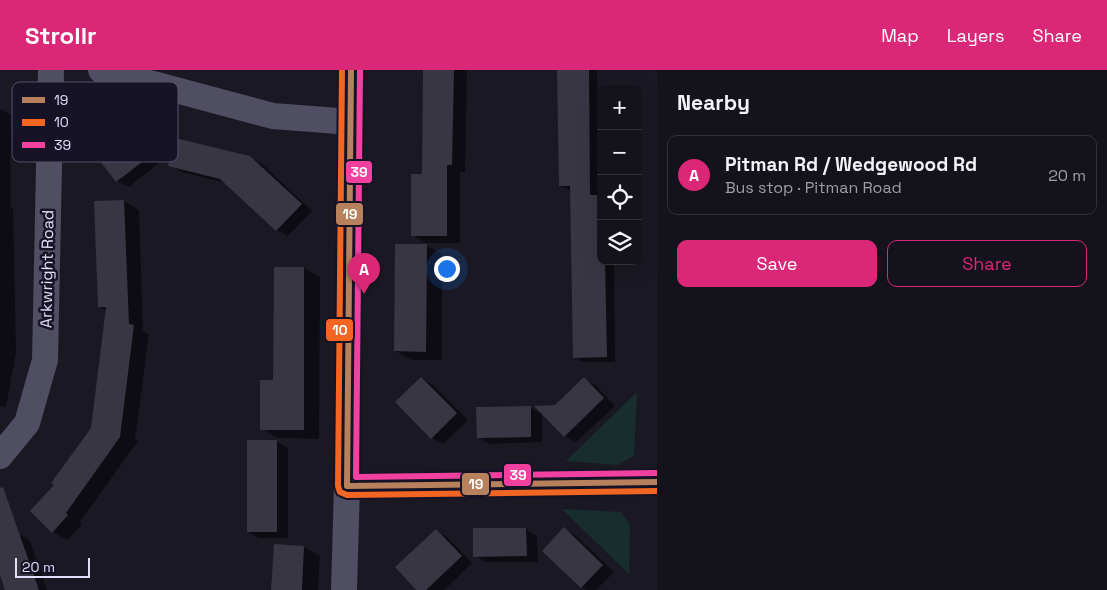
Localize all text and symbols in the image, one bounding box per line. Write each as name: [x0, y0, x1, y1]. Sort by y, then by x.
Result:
text: Strollr: [25, 20, 97, 51]
text: Map: [881, 24, 919, 47]
text: Layers: [947, 24, 1004, 47]
text: Share: [1032, 24, 1082, 47]
legend: [12, 82, 178, 162]
map controls: [597, 85, 642, 265]
button: +: [597, 85, 642, 130]
text: Nearby: [677, 89, 750, 116]
text: 19: [54, 91, 68, 109]
text: 10: [54, 113, 69, 131]
button: −: [597, 130, 642, 175]
text: 39: [54, 136, 71, 154]
text: Pitman Rd / Wedgewood Rd: [725, 152, 977, 177]
line badge: 39: [345, 160, 373, 184]
text: 39: [350, 163, 368, 181]
text: A: [689, 165, 699, 186]
text: 20 m: [1048, 165, 1086, 186]
button: locate: [597, 175, 642, 220]
text: Bus stop · Pitman Road: [725, 177, 902, 198]
line badge: 19: [335, 202, 364, 226]
text: 19: [343, 205, 357, 223]
street label: Arkwright Road: [35, 210, 59, 328]
button: layers: [597, 220, 642, 265]
button: Save: [677, 240, 877, 287]
button: Share: [887, 240, 1087, 287]
pin: A: [348, 253, 380, 294]
your location: [434, 256, 460, 282]
line badge: 10: [325, 318, 354, 342]
text: 10: [332, 321, 348, 339]
line badge: 39: [503, 463, 532, 487]
text: 39: [509, 466, 527, 484]
line badge: 19: [461, 472, 490, 496]
text: 19: [469, 475, 483, 493]
scale bar: [15, 555, 90, 578]
text: 20 m: [22, 558, 55, 576]

